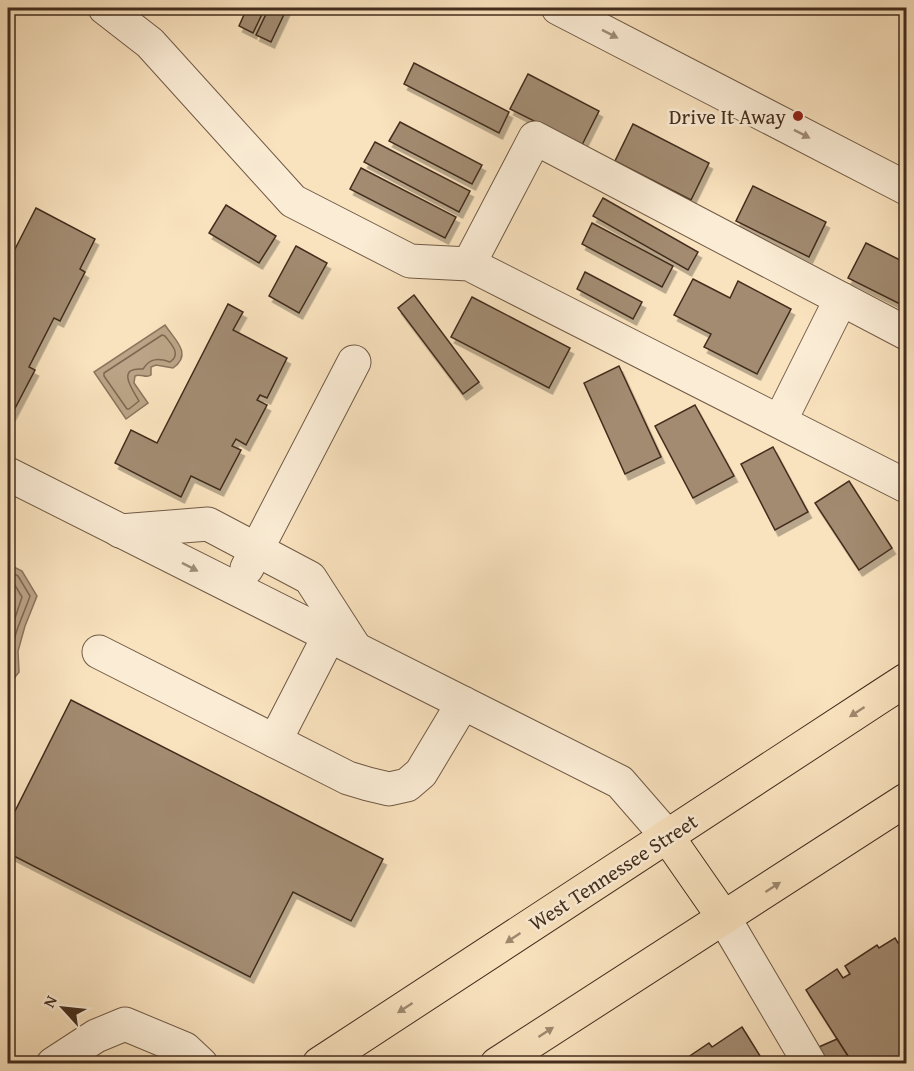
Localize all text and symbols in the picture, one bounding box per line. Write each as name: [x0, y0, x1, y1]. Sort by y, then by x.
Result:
one-way arrow: [602, 30, 619, 39]
place label: Drive It Away: [669, 101, 787, 132]
marker: Drive It Away: [791, 109, 805, 123]
one-way arrow: [794, 129, 811, 139]
one-way arrow: [182, 562, 199, 571]
one-way arrow: [850, 706, 866, 718]
street label: West Tennessee Street: [523, 805, 704, 938]
one-way arrow: [765, 881, 781, 892]
one-way arrow: [505, 932, 521, 943]
north arrow: [33, 978, 93, 1038]
text: N: [37, 991, 63, 1011]
one-way arrow: [396, 1003, 413, 1014]
one-way arrow: [538, 1027, 554, 1038]

